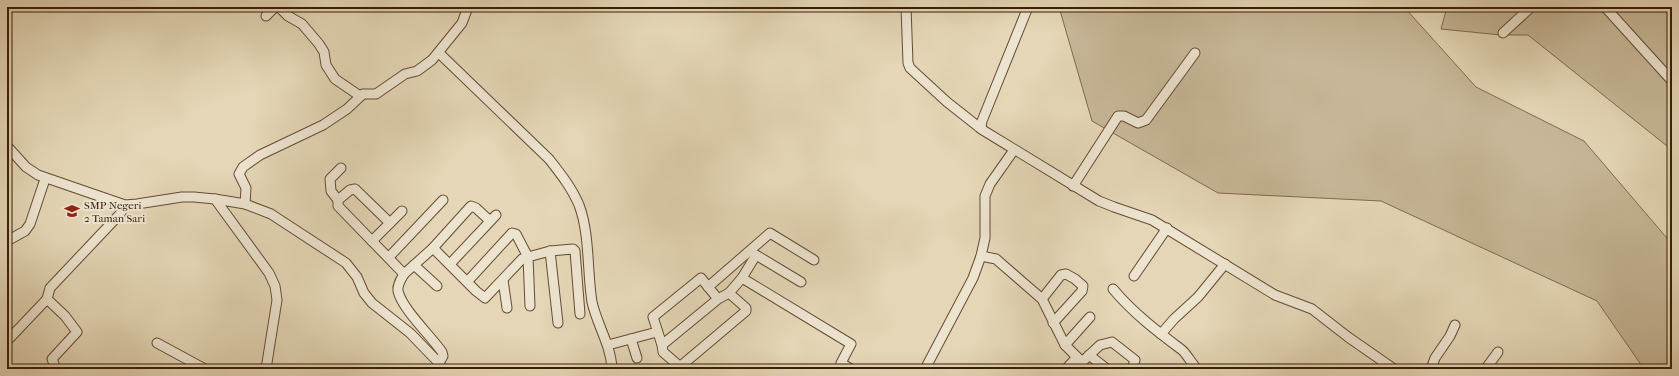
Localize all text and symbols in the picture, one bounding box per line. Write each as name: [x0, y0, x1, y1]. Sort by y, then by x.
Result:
place label: SMP Negeri 2 Taman Sari: [84, 199, 146, 225]
school or university icon: SMP Negeri 2 Taman Sari: [63, 202, 81, 220]

